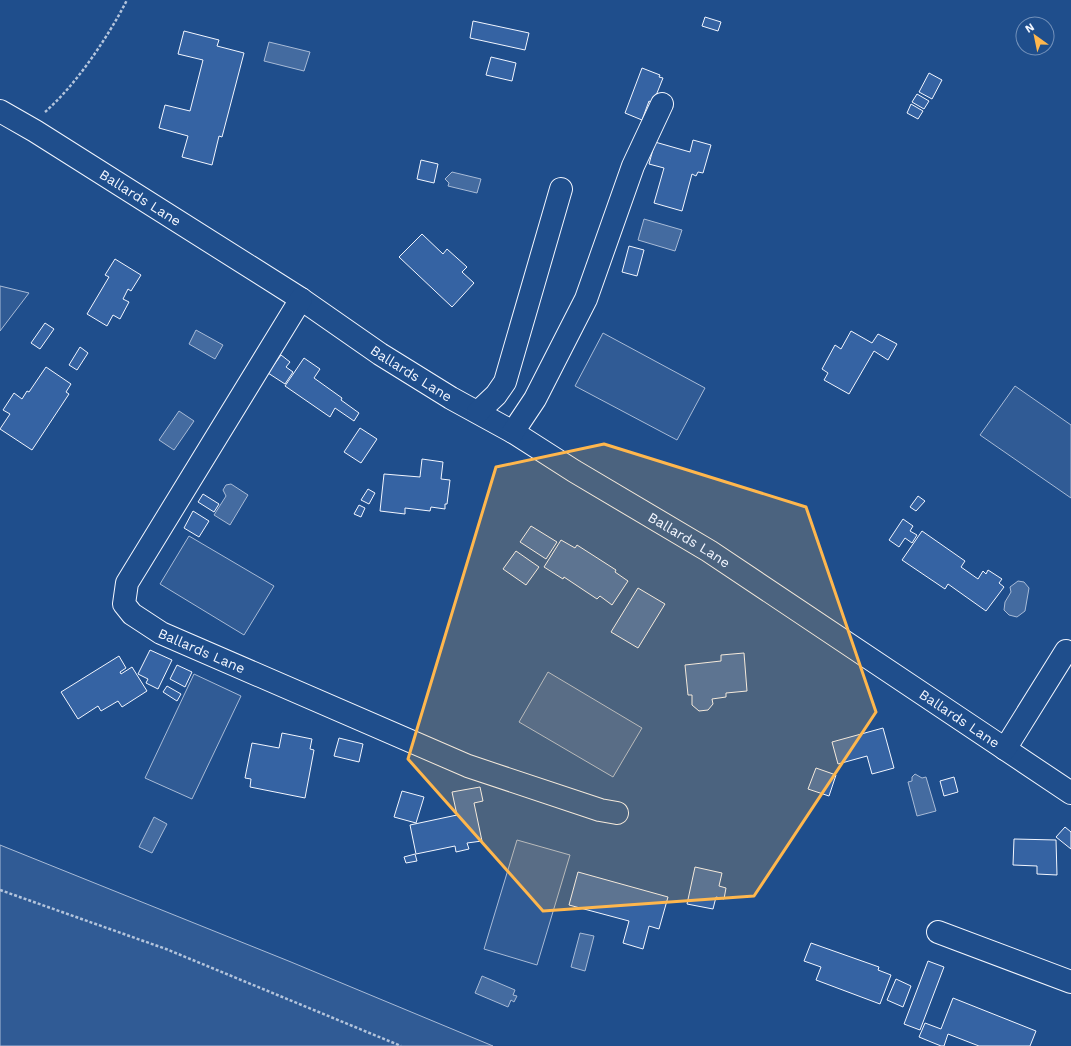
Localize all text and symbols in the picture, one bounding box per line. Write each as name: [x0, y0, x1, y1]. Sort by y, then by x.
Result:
north arrow: [1015, 16, 1055, 56]
text: N: [1023, 20, 1037, 36]
street label: Ballards Lane: [97, 166, 184, 229]
street label: Ballards Lane: [367, 342, 455, 405]
street label: Ballards Lane: [645, 509, 733, 571]
street label: Ballards Lane: [156, 625, 248, 676]
street label: Ballards Lane: [916, 686, 1003, 751]

